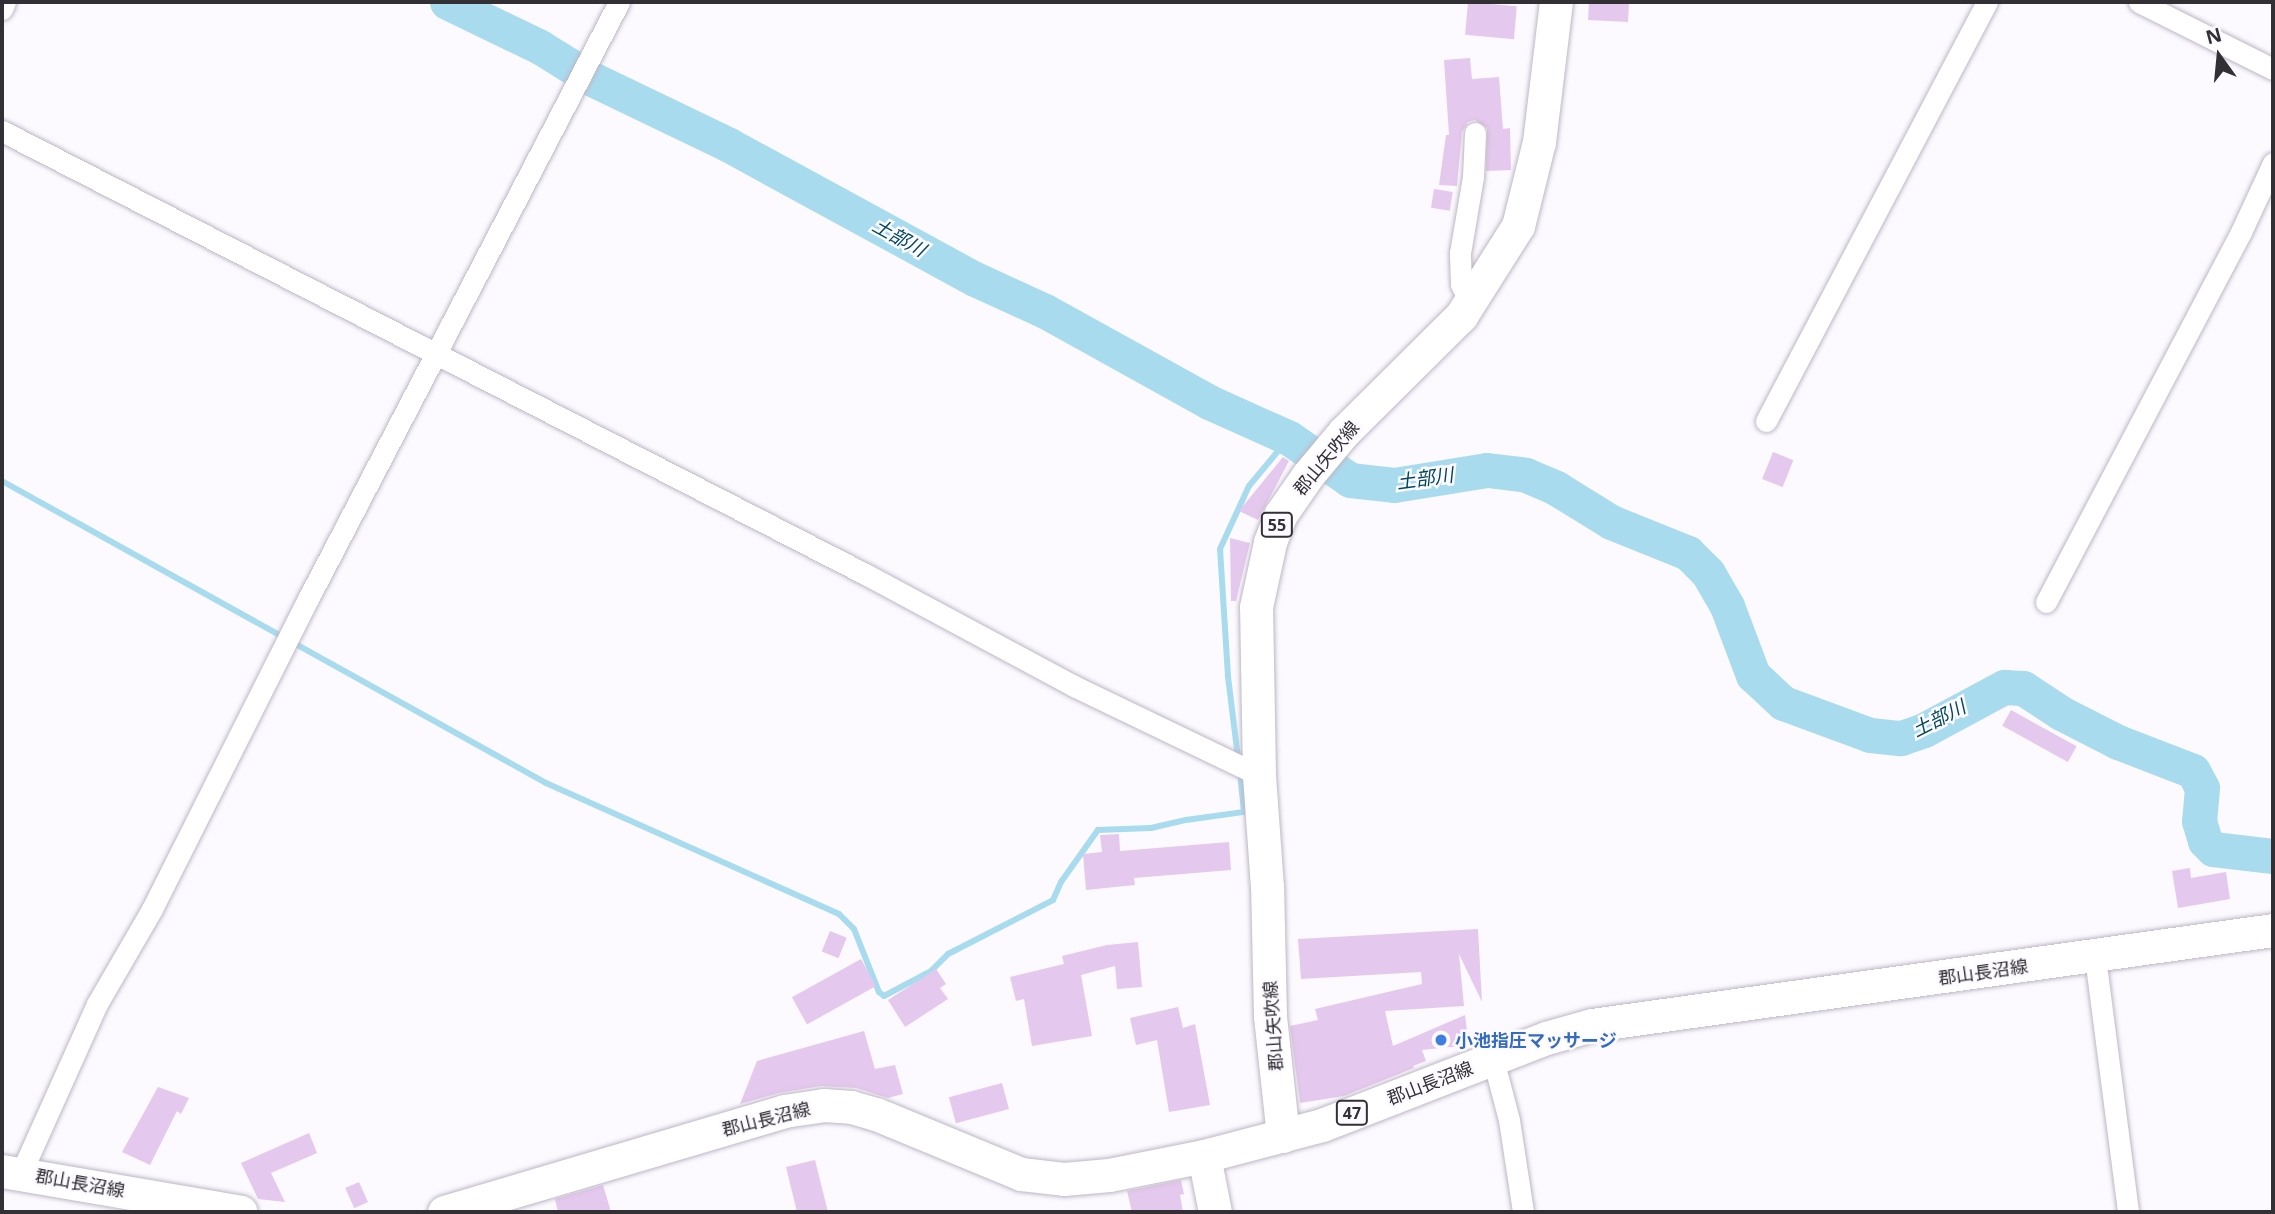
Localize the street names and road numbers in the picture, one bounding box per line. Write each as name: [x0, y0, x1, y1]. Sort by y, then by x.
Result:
street label: 郡山矢吹線: [1289, 417, 1363, 499]
road number: 55: [1260, 512, 1294, 538]
street label: 郡山長沼線: [1937, 955, 2029, 989]
street label: 郡山矢吹線: [1259, 980, 1287, 1072]
street label: 郡山長沼線: [1384, 1057, 1476, 1109]
street label: 郡山長沼線: [720, 1098, 812, 1140]
road number: 47: [1334, 1100, 1370, 1126]
street label: 郡山長沼線: [34, 1165, 126, 1201]

